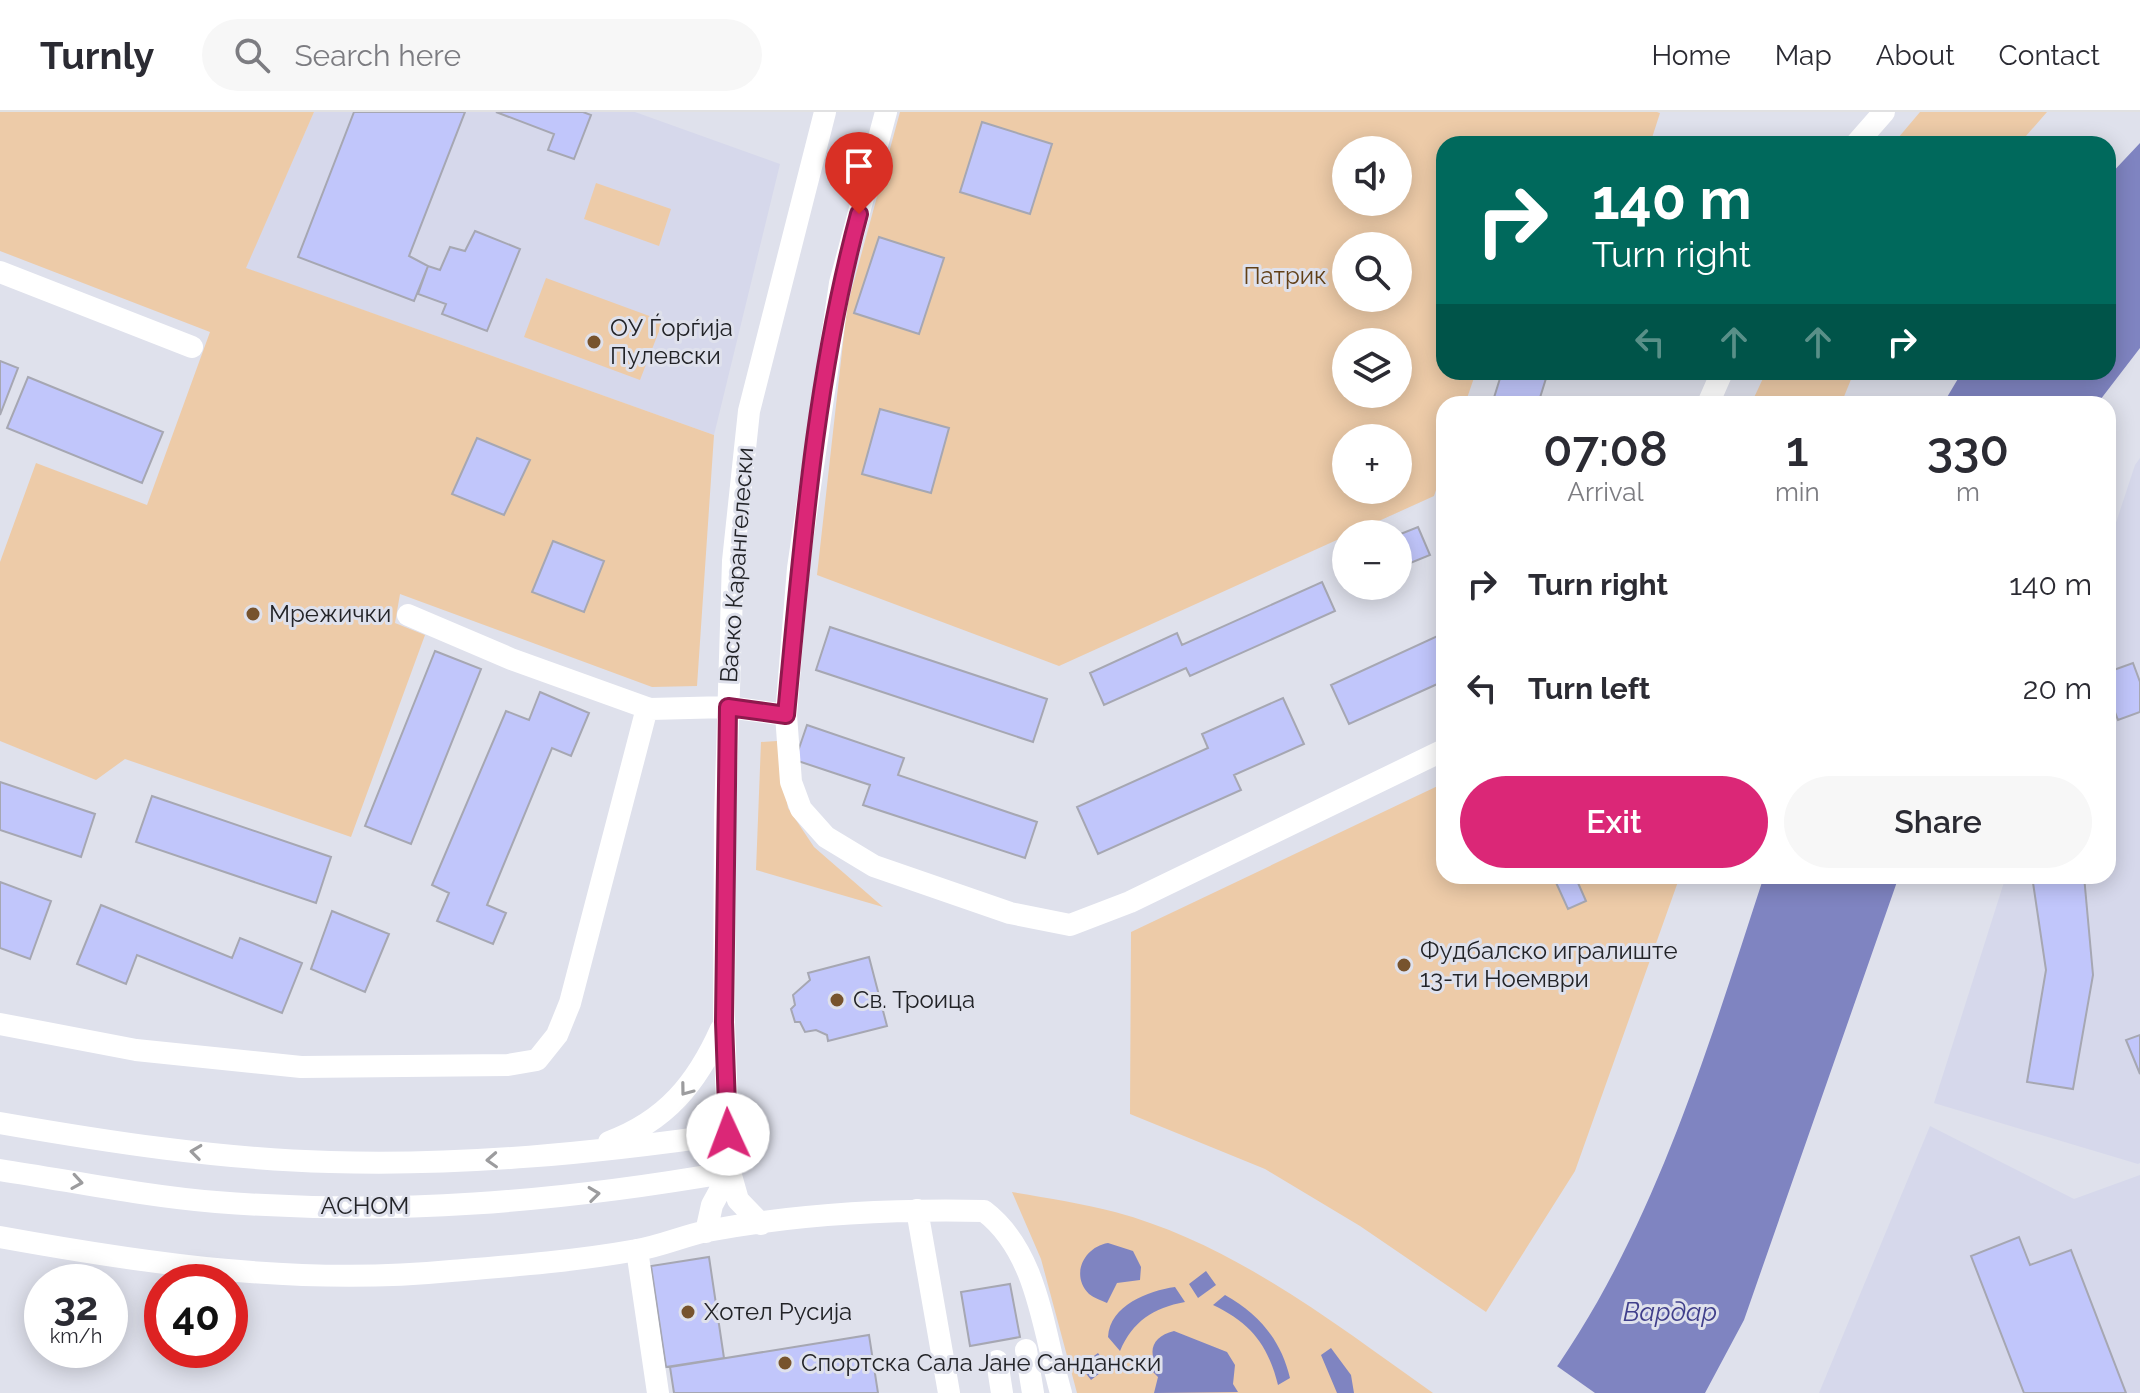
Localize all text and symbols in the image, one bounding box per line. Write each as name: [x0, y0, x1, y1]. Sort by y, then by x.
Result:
search box: [202, 19, 762, 91]
text: Turnly: [40, 33, 154, 78]
icon: search: [230, 33, 274, 77]
text: Search here: [294, 38, 461, 73]
text: Home: [1651, 39, 1731, 72]
text: Map: [1775, 39, 1832, 72]
text: About: [1876, 39, 1955, 72]
text: Contact: [1999, 39, 2100, 72]
pin: [825, 132, 893, 214]
map controls: [1332, 136, 1412, 600]
button: sound: [1332, 136, 1412, 216]
icon: arrive: [837, 144, 881, 188]
text: 140 m: [1592, 166, 1752, 232]
icon: right: [1460, 168, 1564, 272]
button: search: [1332, 232, 1412, 312]
text: Turn right: [1592, 233, 1751, 275]
park label: Патрик: [1243, 261, 1327, 290]
place label: ОУ Ѓорѓија Пулевски: [610, 313, 733, 370]
icon: left: [1628, 320, 1672, 364]
icon: ahead: [1712, 320, 1756, 364]
icon: ahead: [1796, 320, 1840, 364]
icon: right: [1880, 320, 1924, 364]
button: layers: [1332, 328, 1412, 408]
marker: ОУ Ѓорѓија Пулевски: [585, 333, 603, 351]
text: 07:08: [1543, 421, 1668, 477]
text: 1: [1786, 421, 1809, 477]
text: 330: [1927, 421, 2009, 477]
button: +: [1332, 424, 1412, 504]
street label: Васко Карангелески: [714, 446, 759, 684]
text: Arrival: [1567, 477, 1644, 507]
text: min: [1775, 477, 1820, 507]
text: m: [1956, 477, 1980, 507]
button: −: [1332, 520, 1412, 600]
icon: right: [1460, 562, 1504, 606]
text: Turn right: [1528, 567, 1668, 602]
text: 140 m: [2009, 567, 2092, 602]
place label: Мрежички: [269, 599, 391, 628]
marker: Мрежички: [244, 605, 262, 623]
icon: left: [1460, 666, 1504, 710]
text: Turn left: [1528, 671, 1650, 706]
text: 20 m: [2023, 671, 2092, 706]
button: Exit: [1460, 776, 1768, 868]
button: Share: [1784, 776, 2092, 868]
place label: Фудбалско игралиште 13-ти Ноември: [1420, 936, 1678, 993]
marker: Фудбалско игралиште 13-ти Ноември: [1395, 956, 1413, 974]
place label: Св. Троица: [853, 985, 975, 1014]
marker: Св. Троица: [828, 991, 846, 1009]
one-way arrow: [682, 1081, 696, 1096]
position arrow: [686, 1092, 770, 1176]
one-way arrow: [189, 1144, 202, 1161]
one-way arrow: [485, 1151, 498, 1168]
one-way arrow: [70, 1173, 84, 1190]
one-way arrow: [588, 1186, 601, 1203]
street label: АСНОМ: [321, 1191, 409, 1220]
speed limit sign: 40: [144, 1264, 248, 1368]
text: 32: [54, 1282, 98, 1329]
place label: Хотел Русија: [704, 1297, 852, 1326]
water label: Вардар: [1623, 1297, 1717, 1327]
marker: Хотел Русија: [679, 1303, 697, 1321]
text: km/h: [50, 1324, 102, 1348]
place label: Спортска Сала Јане Сандански: [801, 1348, 1161, 1377]
marker: Спортска Сала Јане Сандански: [776, 1354, 794, 1372]

